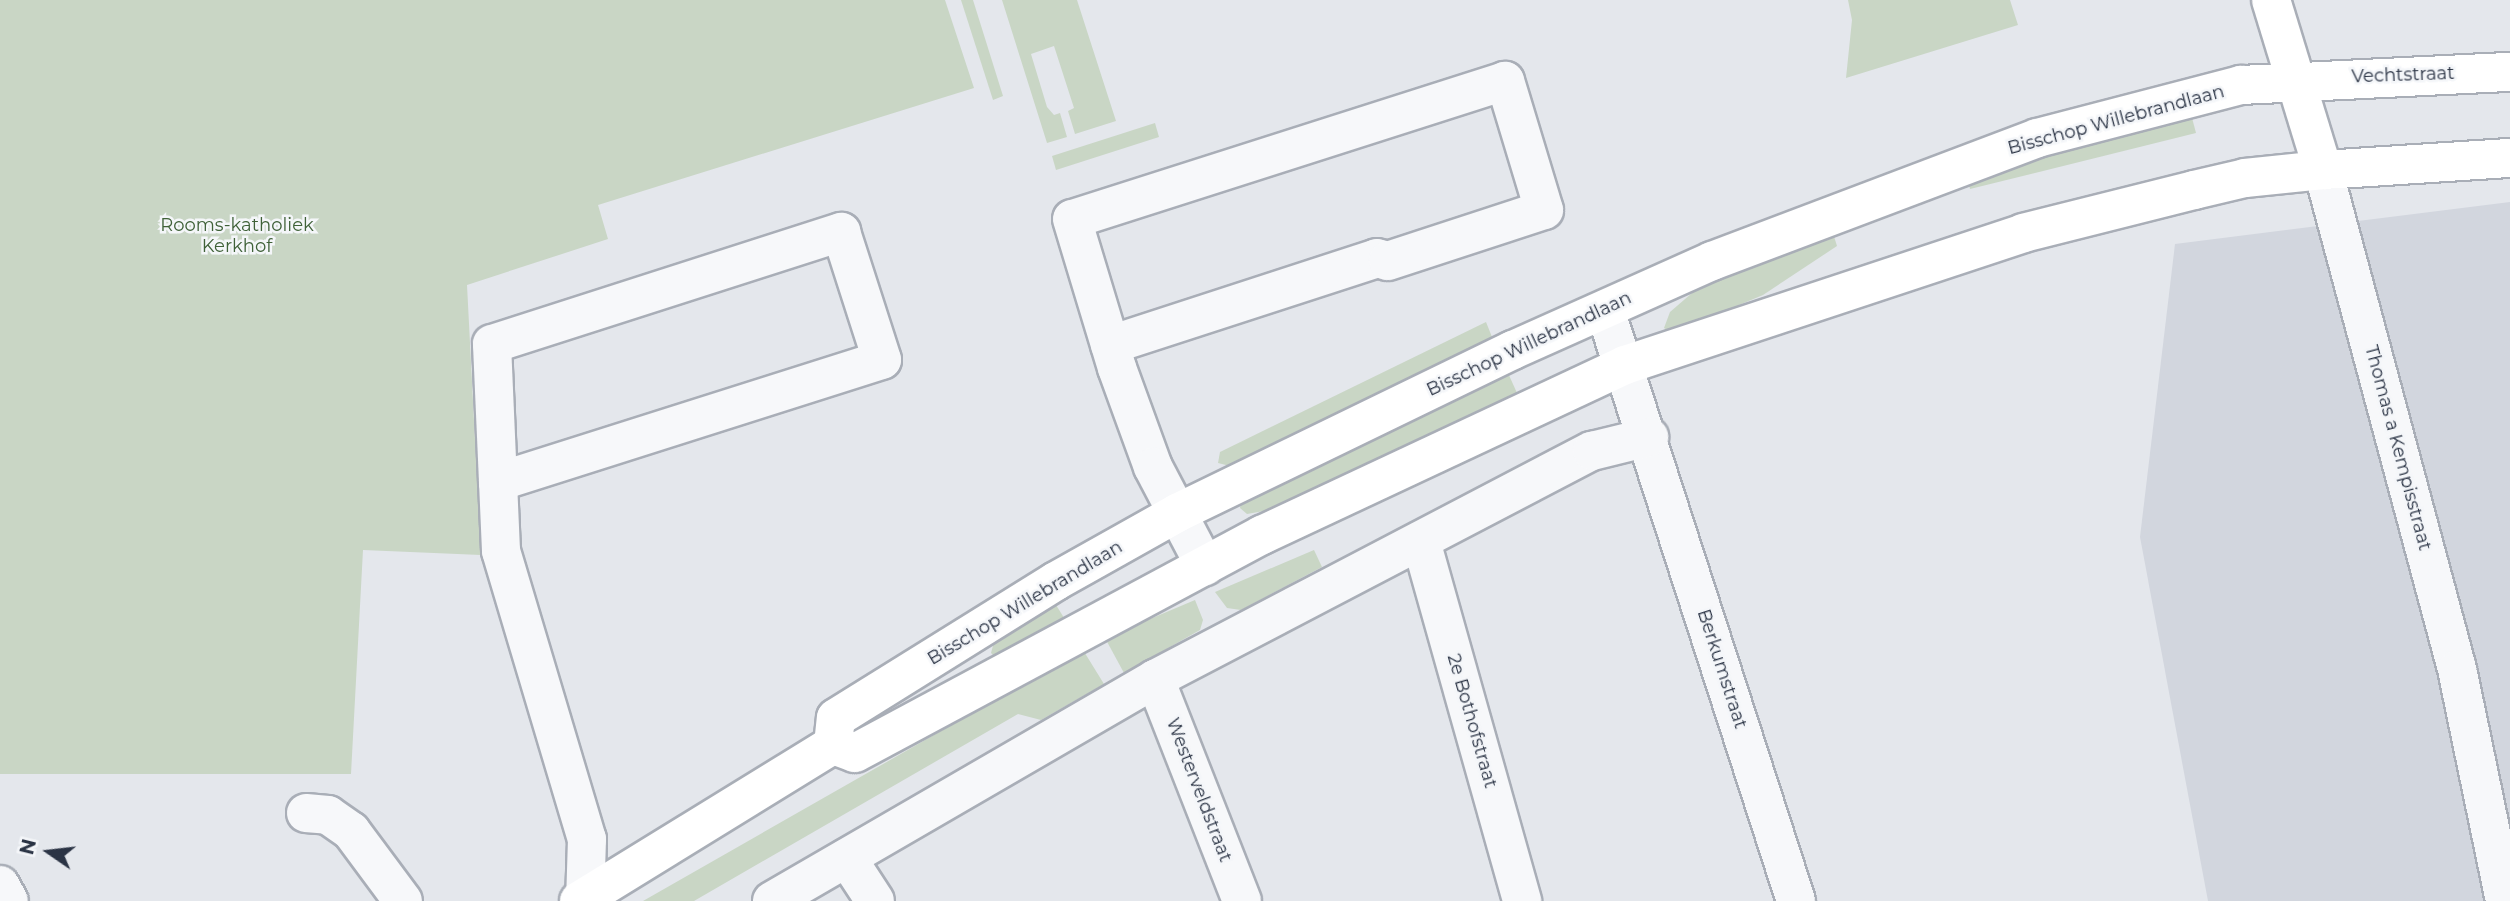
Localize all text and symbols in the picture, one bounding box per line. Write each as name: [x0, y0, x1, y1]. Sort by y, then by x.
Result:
street label: Vechtstraat: [2351, 62, 2455, 88]
street label: Bisschop Willebrandlaan: [2005, 81, 2227, 159]
park label: Rooms-katholiek Kerkhof: [160, 215, 314, 258]
street label: Bisschop Willebrandlaan: [1423, 287, 1635, 401]
street label: Thomas a Kempisstraat: [2360, 343, 2436, 553]
street label: Bisschop Willebrandlaan: [924, 536, 1126, 670]
street label: Berkumstraat: [1693, 606, 1751, 732]
street label: 2e Bothofstraat: [1443, 651, 1501, 791]
street label: Westerveldstraat: [1162, 715, 1236, 865]
north arrow: [14, 817, 84, 887]
text: N: [15, 837, 41, 857]

